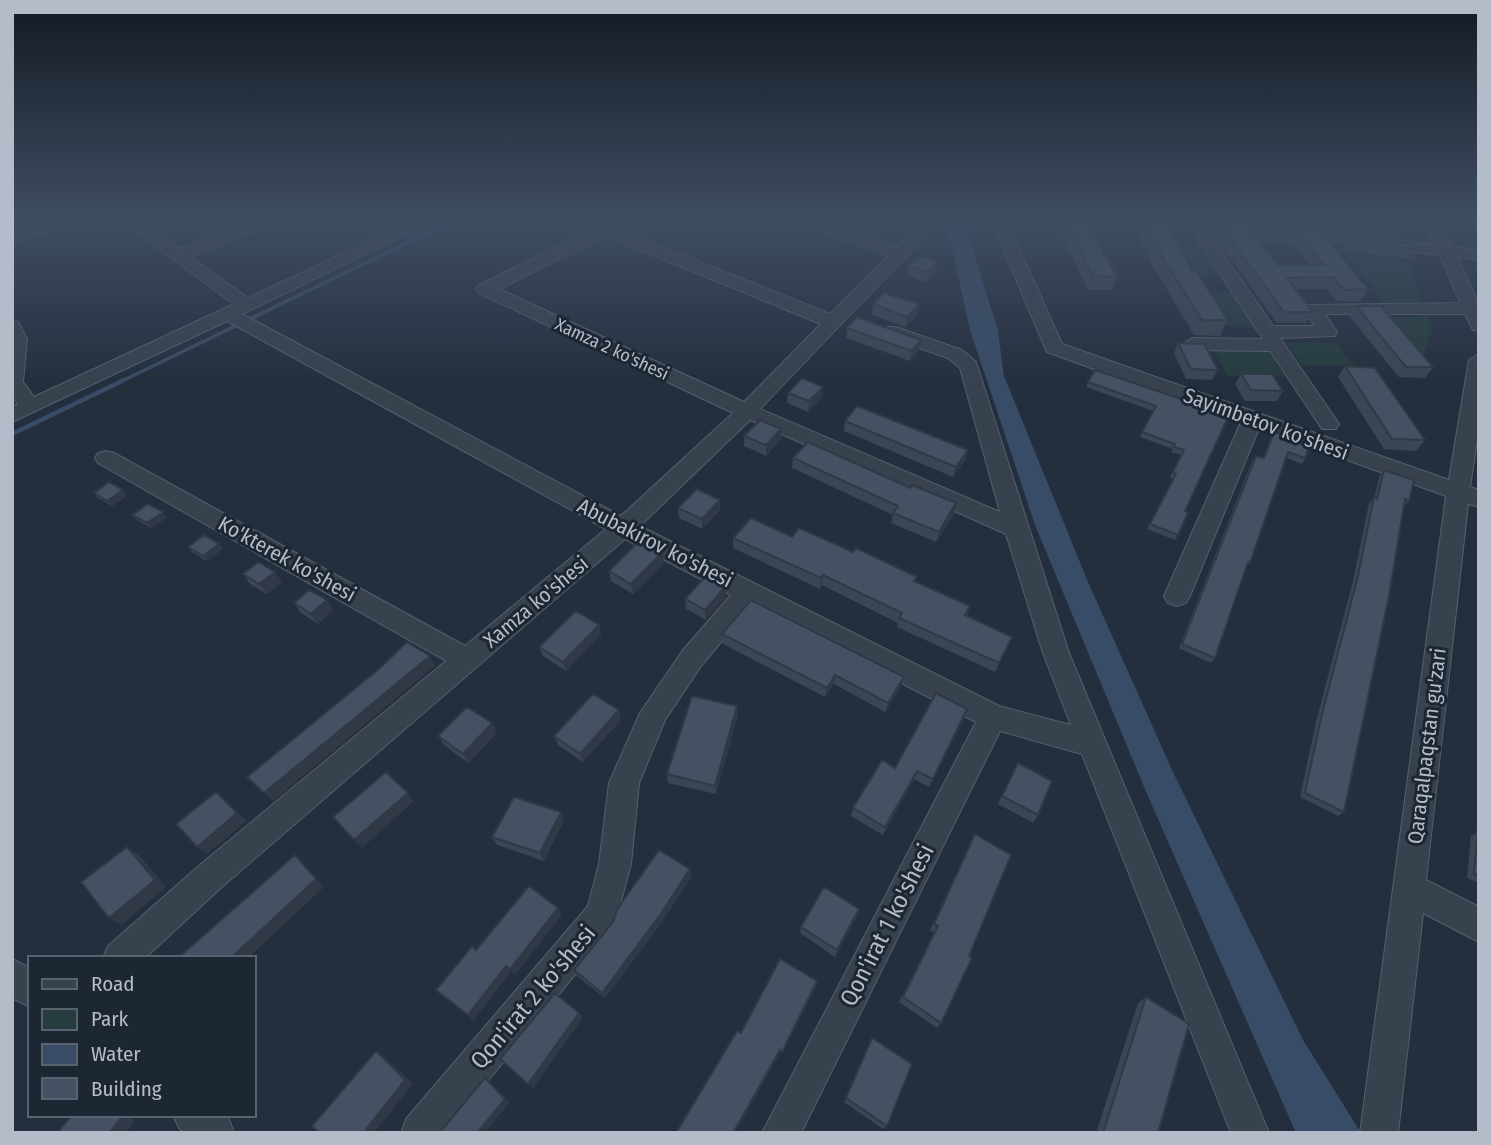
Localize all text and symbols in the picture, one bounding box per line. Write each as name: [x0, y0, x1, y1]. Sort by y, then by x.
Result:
street label: Xamza 2 ko'shesi: [552, 313, 672, 385]
street label: Sayimbetov ko'shesi: [1180, 382, 1352, 466]
street label: Abubakirov ko'shesi: [573, 493, 737, 593]
street label: Ko'kterek ko'shesi: [214, 510, 360, 608]
street label: Xamza ko'shesi: [478, 551, 594, 653]
street label: Qaraqalpaqstan gu'zari: [1402, 647, 1452, 845]
street label: Qon'irat 1 ko'shesi: [834, 839, 940, 1011]
street label: Qon'irat 2 ko'shesi: [465, 919, 601, 1075]
legend: [28, 956, 256, 1117]
text: Road: [91, 971, 135, 997]
text: Park: [91, 1006, 129, 1032]
text: Water: [91, 1041, 141, 1067]
text: Building: [91, 1076, 162, 1102]

